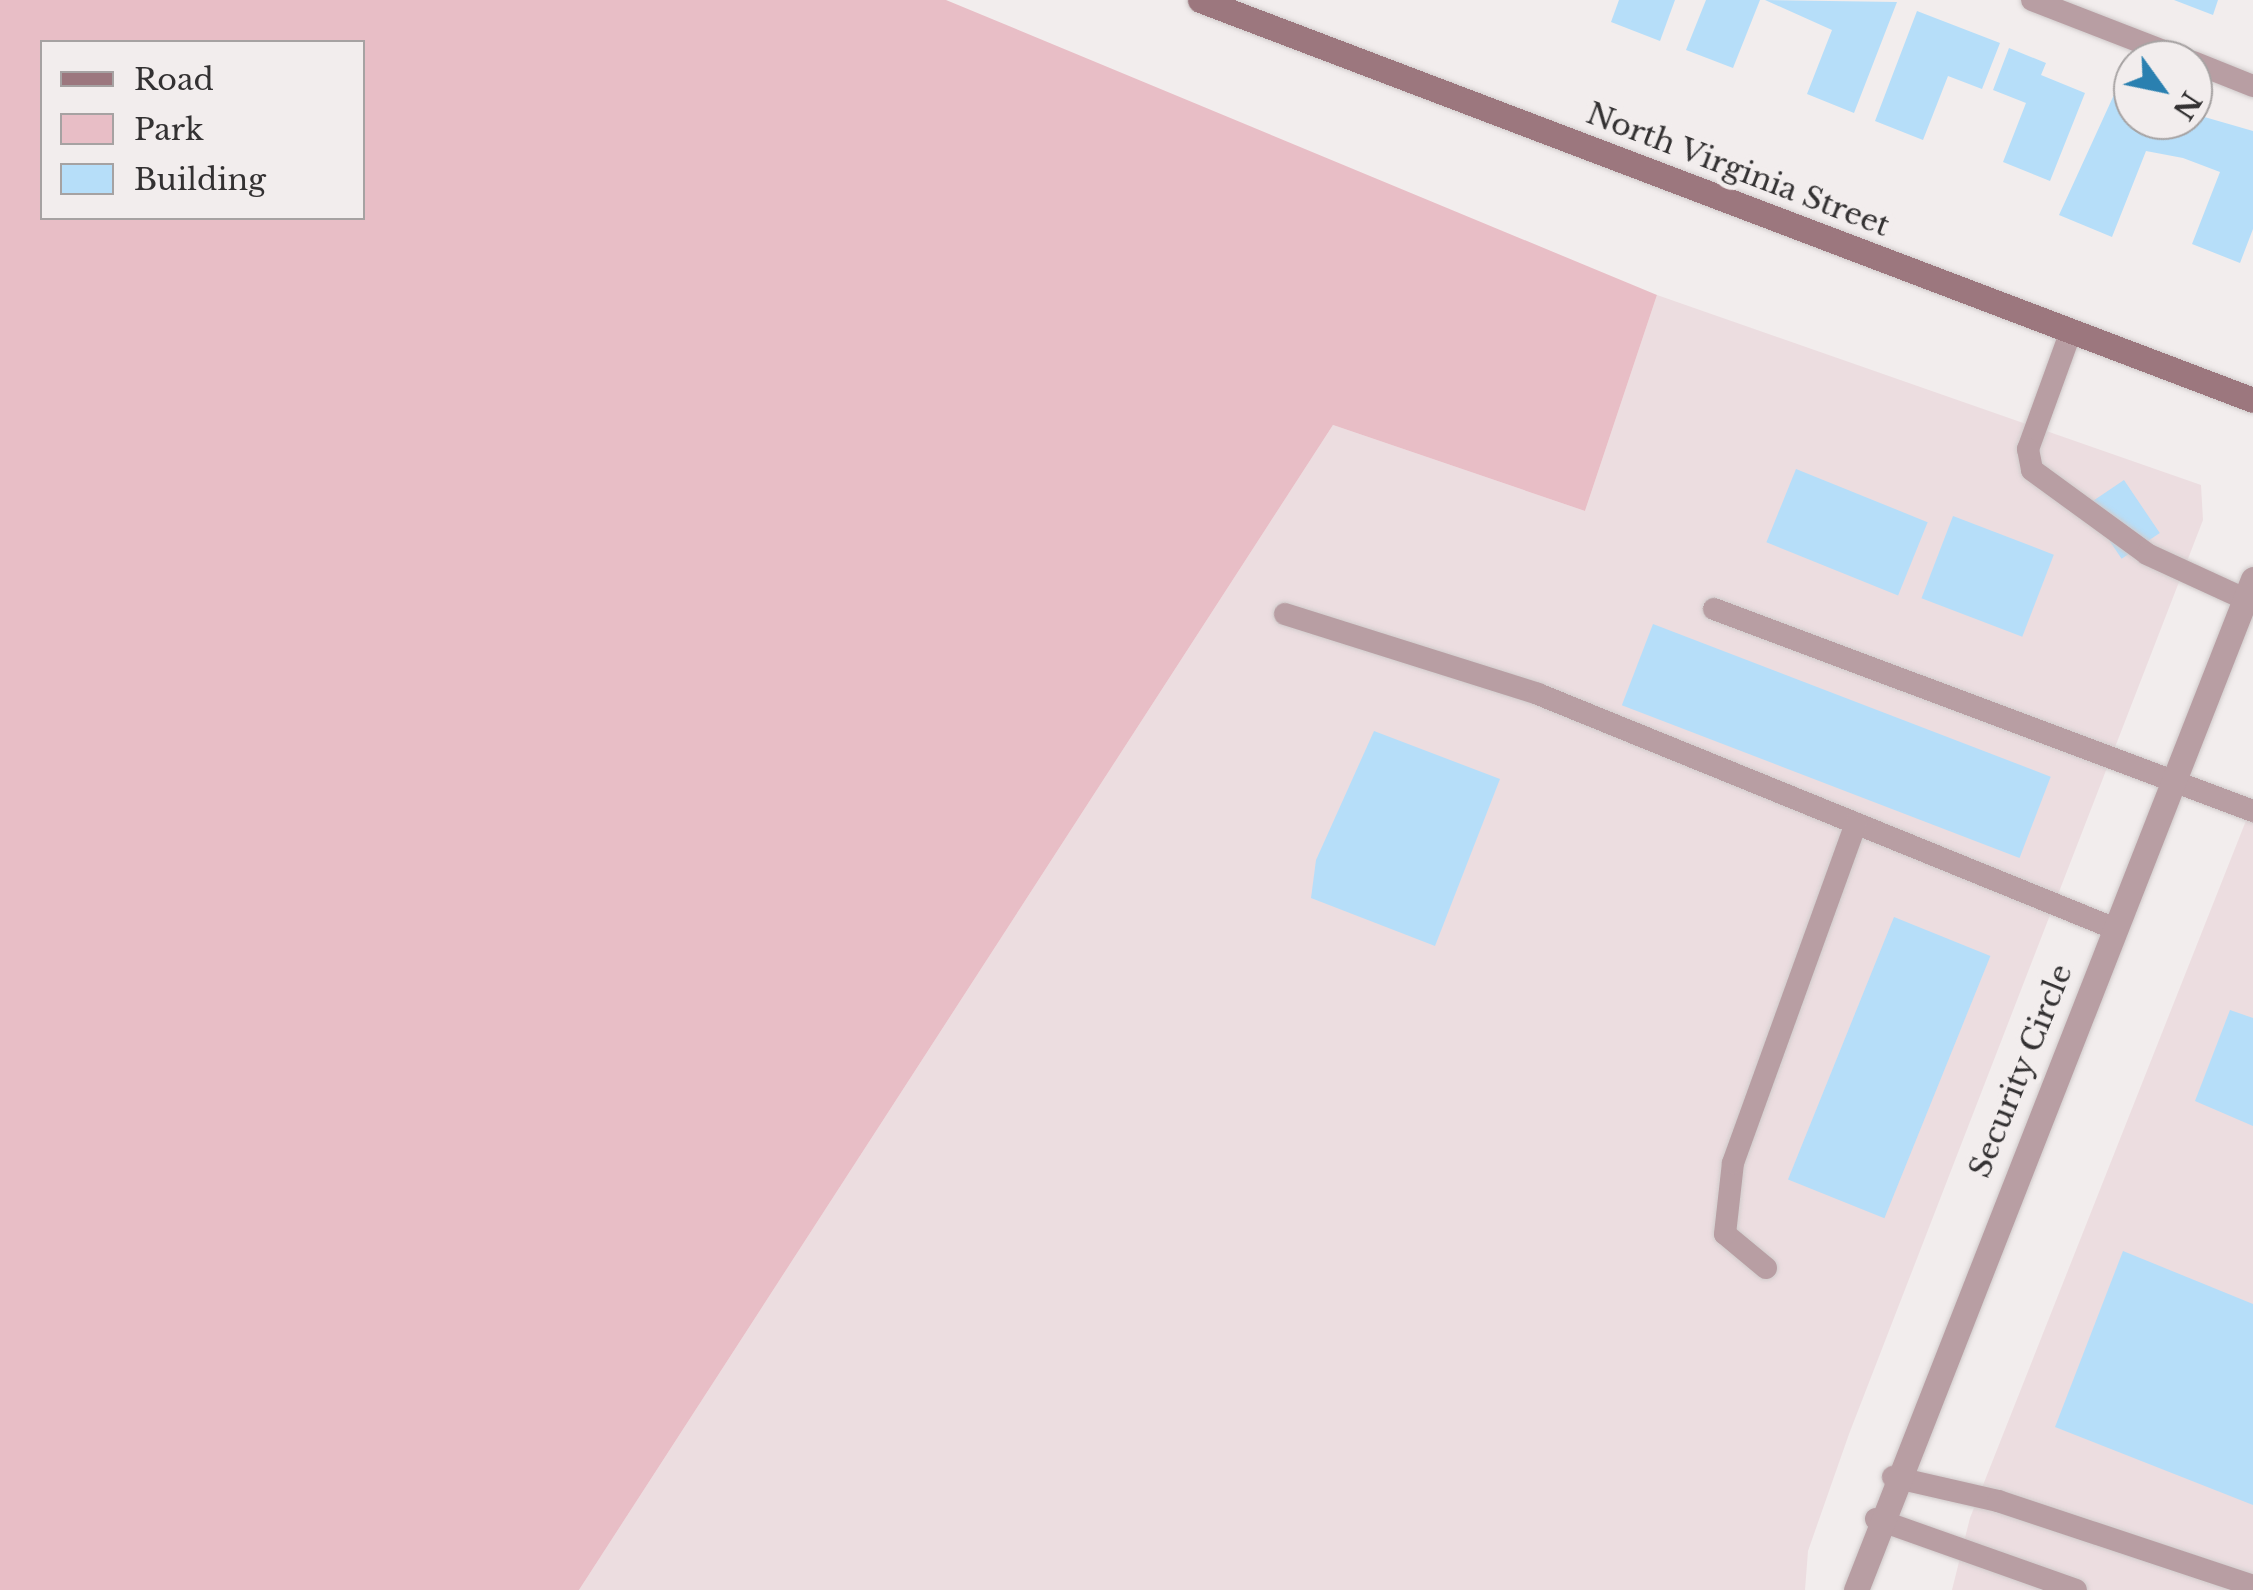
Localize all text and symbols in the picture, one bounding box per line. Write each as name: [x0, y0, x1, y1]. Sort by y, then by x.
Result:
legend: [40, 40, 365, 220]
north arrow: [2113, 40, 2213, 140]
text: Road: [134, 61, 214, 98]
text: N: [2165, 85, 2209, 126]
street label: North Virginia Street: [1581, 95, 1895, 245]
text: Park: [134, 111, 204, 148]
text: Building: [134, 161, 266, 198]
street label: Security Circle: [1962, 959, 2080, 1183]

